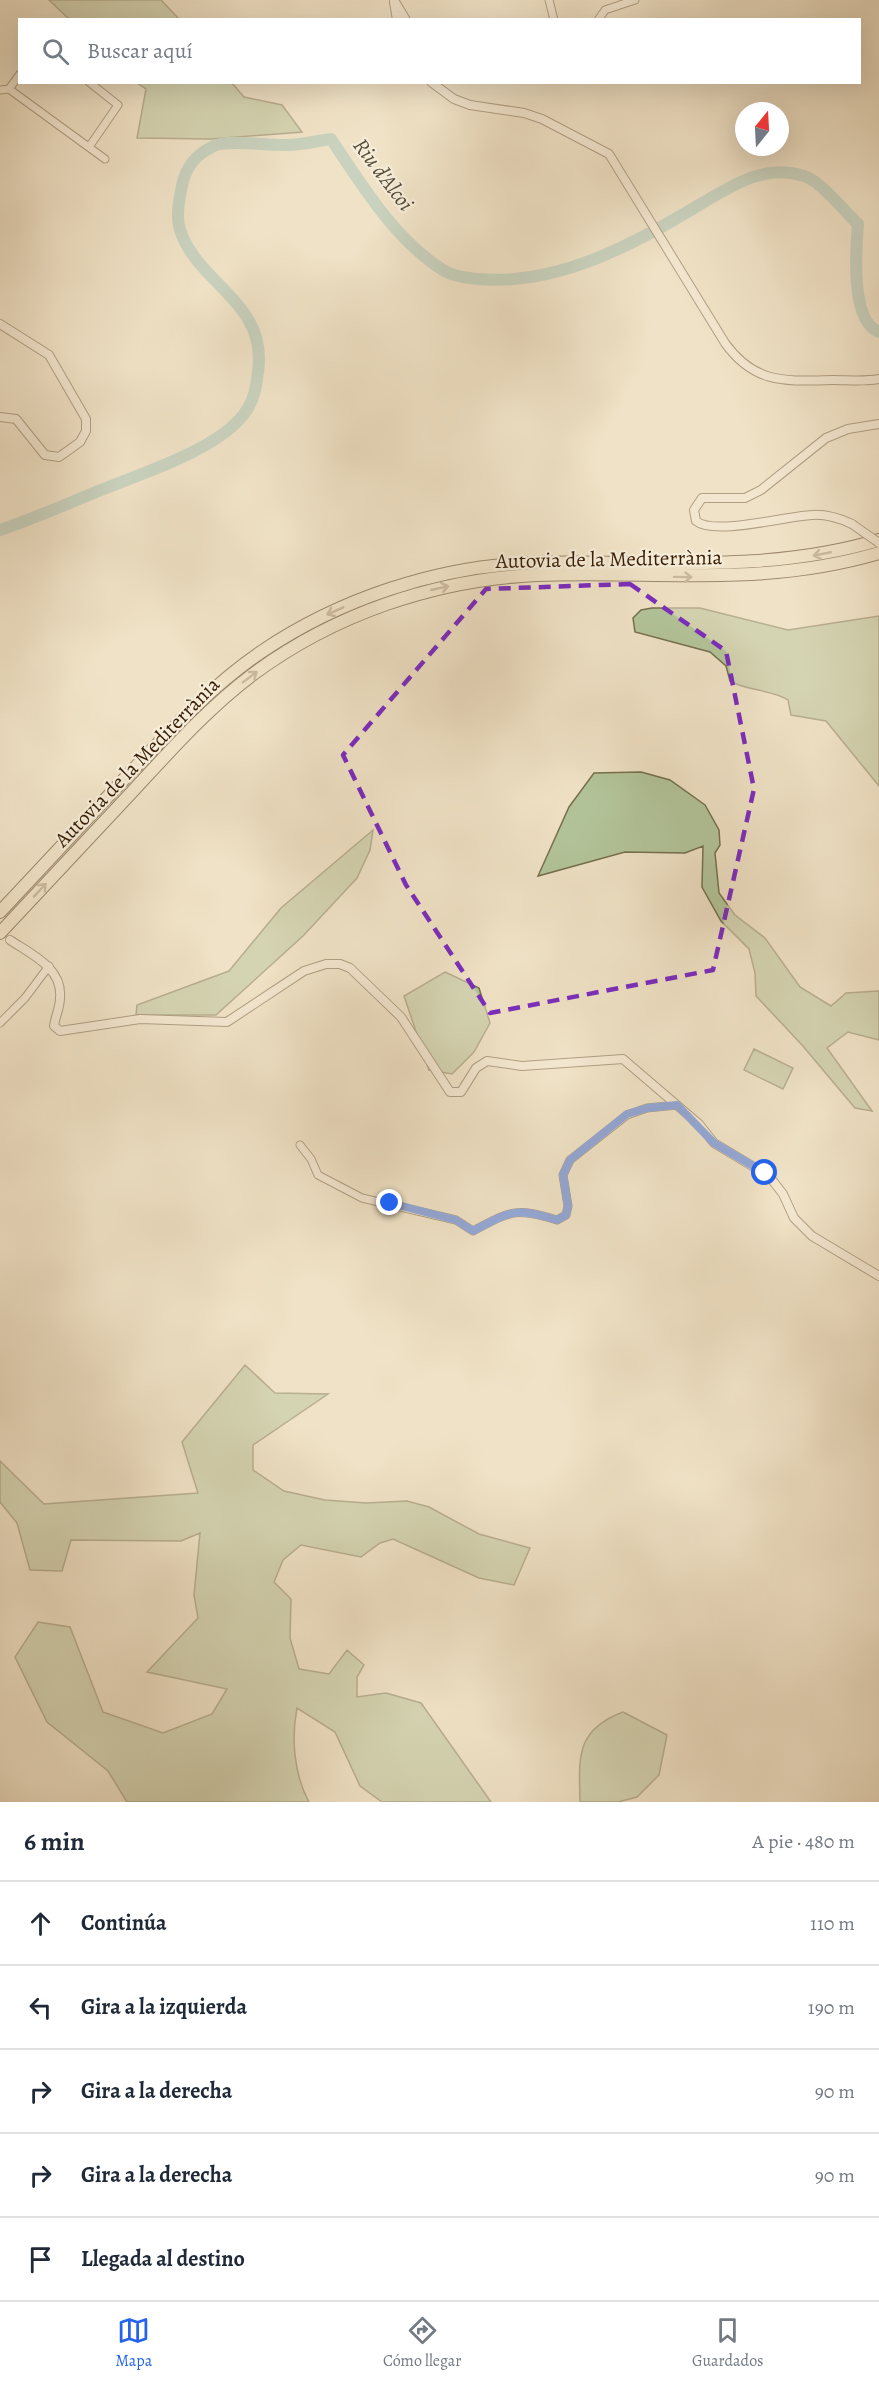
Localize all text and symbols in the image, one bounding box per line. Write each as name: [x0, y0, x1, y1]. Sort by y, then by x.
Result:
search box: [18, 18, 861, 84]
icon: search: [39, 35, 72, 68]
text: Buscar aquí: [87, 36, 193, 66]
north arrow: [735, 102, 789, 156]
water label: Riu d'Alcoi: [346, 132, 421, 217]
street label: Autovia de la Mediterrània: [494, 543, 723, 575]
one-way arrow: [813, 548, 833, 559]
one-way arrow: [672, 571, 692, 583]
one-way arrow: [430, 582, 449, 594]
one-way arrow: [326, 606, 344, 617]
street label: Autovia de la Mediterrània: [48, 671, 226, 854]
one-way arrow: [242, 671, 258, 683]
one-way arrow: [33, 883, 47, 898]
route start: [751, 1159, 777, 1185]
route end: [376, 1189, 402, 1215]
text: 6 min: [24, 1824, 85, 1859]
text: A pie · 480 m: [752, 1828, 855, 1855]
icon: ahead: [24, 1907, 57, 1940]
text: Continúa: [81, 1908, 167, 1938]
text: 110 m: [810, 1910, 855, 1937]
icon: left: [24, 1991, 57, 2024]
text: Gira a la izquierda: [81, 1992, 247, 2022]
text: 190 m: [808, 1994, 855, 2021]
icon: right: [24, 2075, 57, 2108]
text: Gira a la derecha: [81, 2076, 232, 2106]
text: 90 m: [815, 2078, 855, 2105]
icon: right: [24, 2159, 57, 2192]
text: Gira a la derecha: [81, 2160, 232, 2190]
text: 90 m: [815, 2162, 855, 2189]
icon: arrive: [24, 2243, 57, 2276]
text: Llegada al destino: [81, 2244, 245, 2274]
tab: Mapa: [115, 2314, 152, 2372]
tab: Cómo llegar: [383, 2314, 461, 2372]
tab: Guardados: [692, 2314, 764, 2372]

